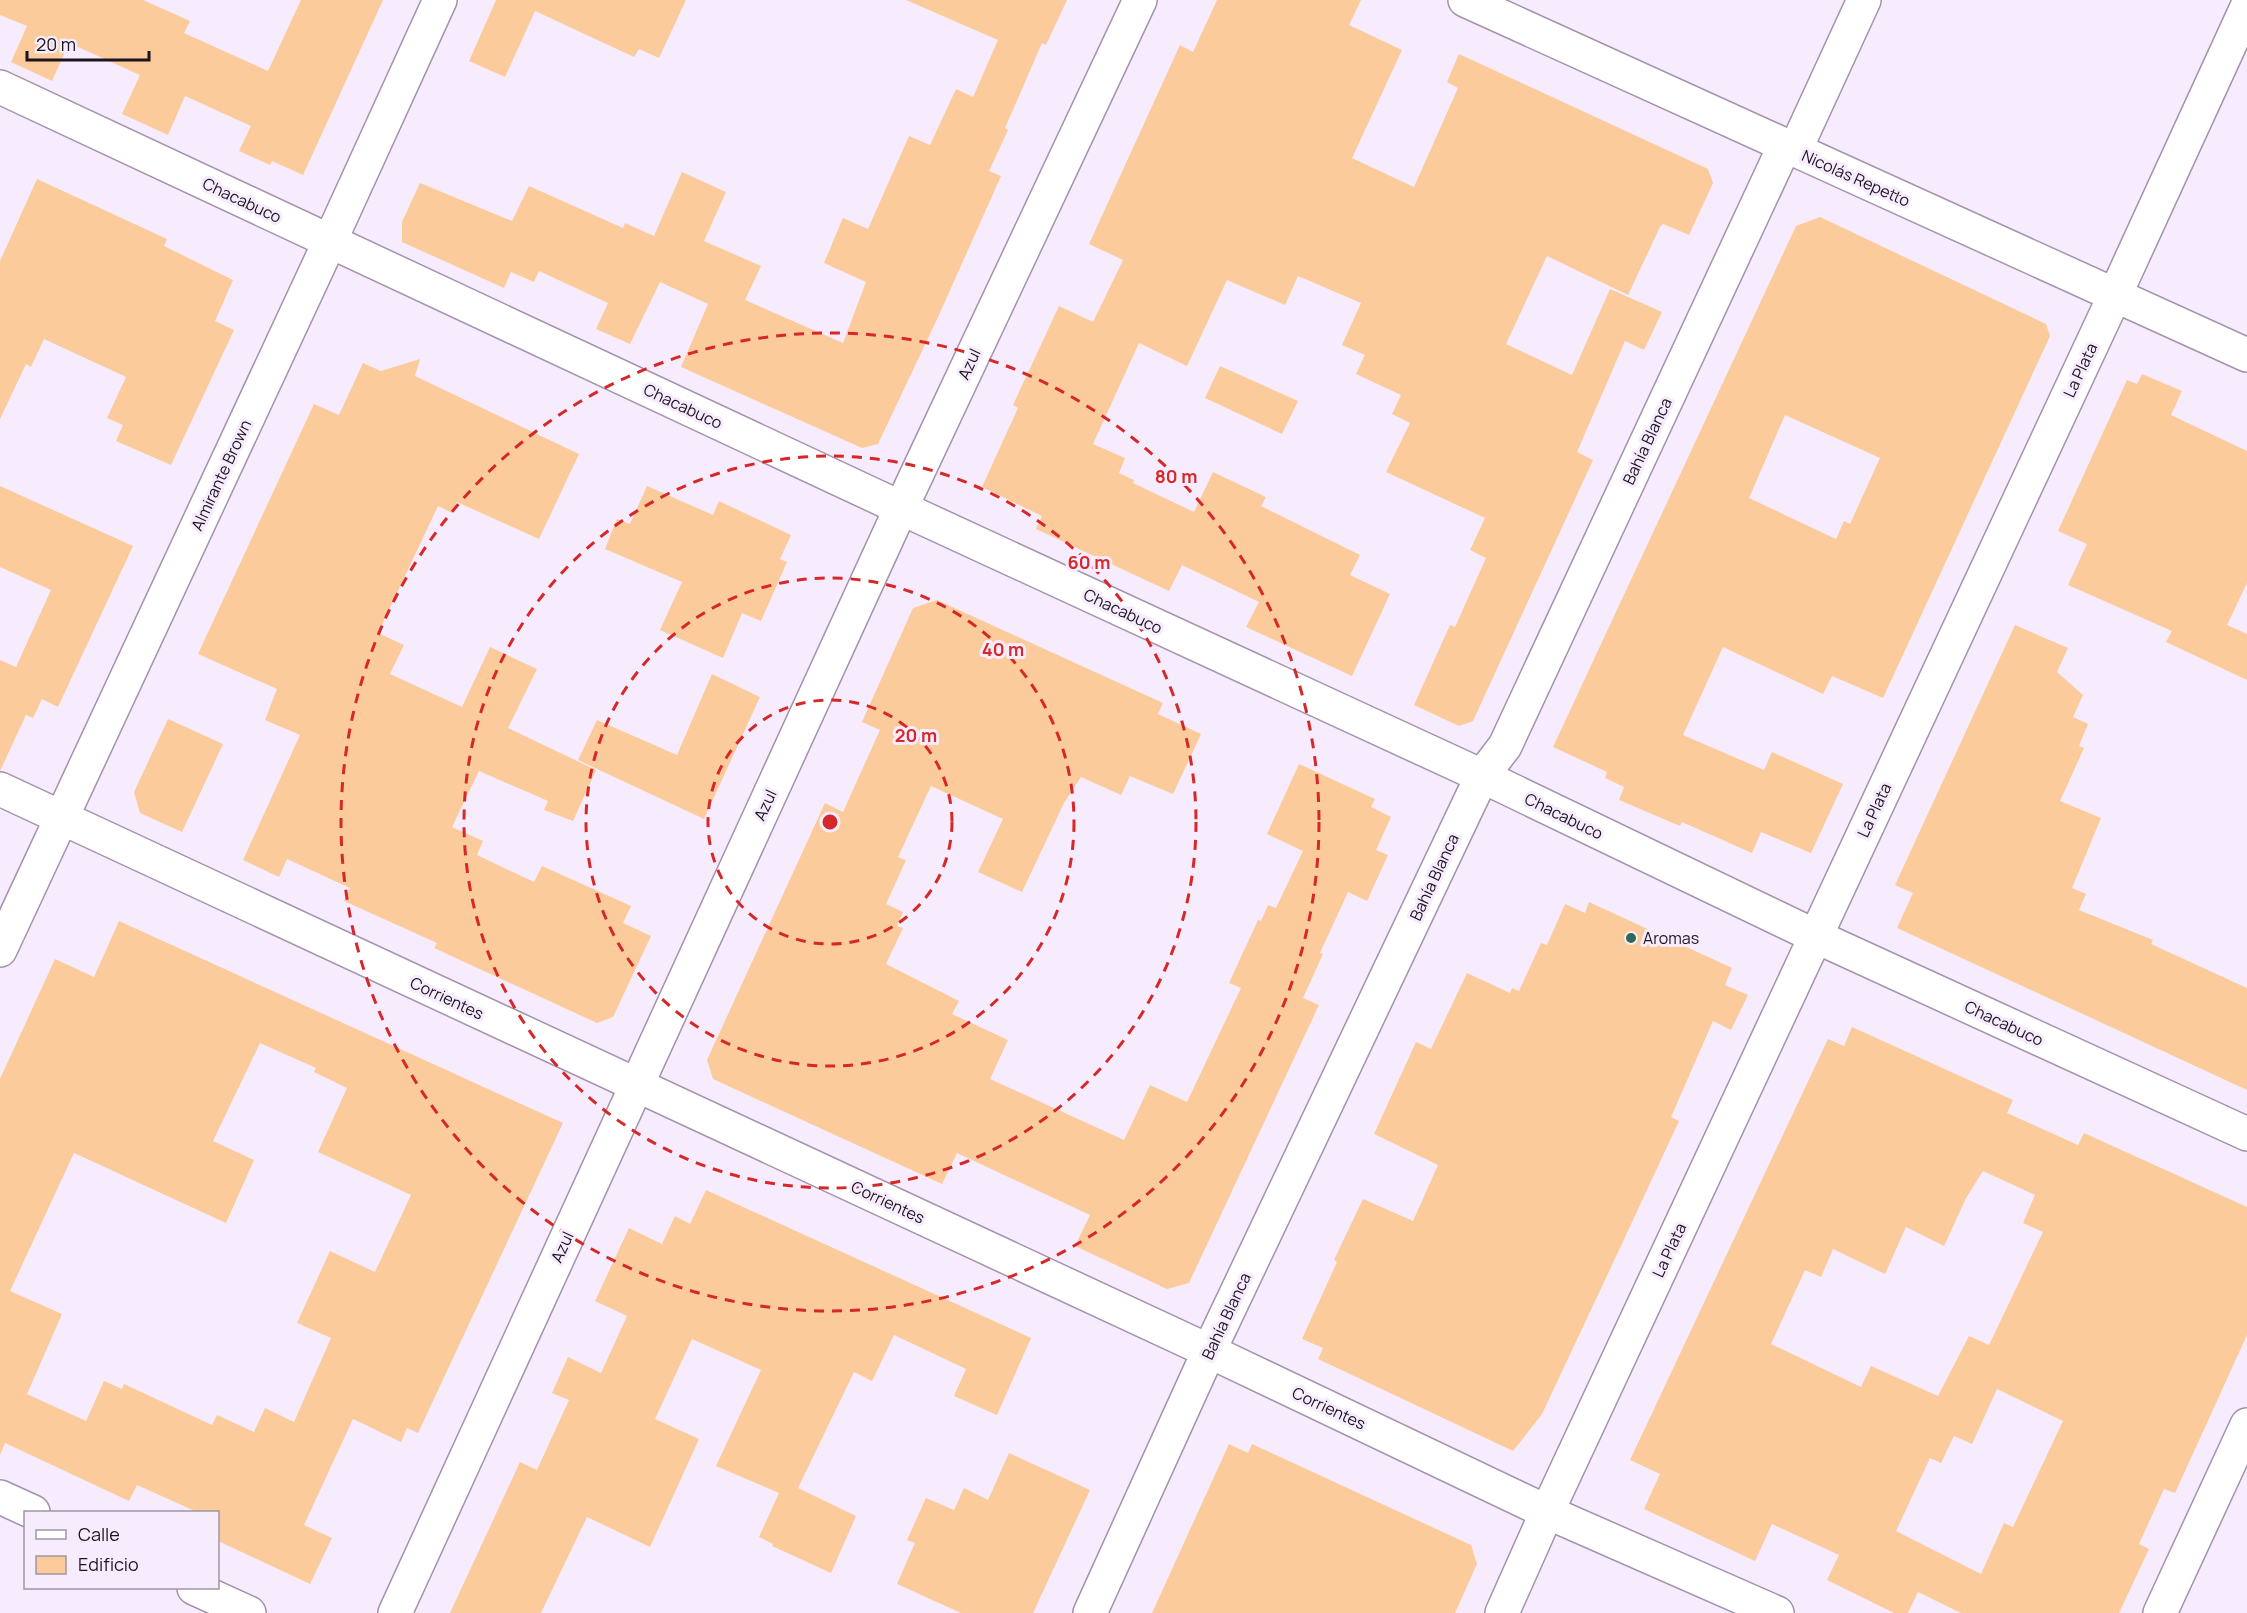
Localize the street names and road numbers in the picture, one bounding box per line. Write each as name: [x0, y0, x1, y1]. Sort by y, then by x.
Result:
street label: Nicolás Repetto: [1798, 144, 1914, 212]
street label: Chacabuco: [199, 172, 285, 228]
street label: La Plata: [2058, 339, 2102, 401]
street label: Azul: [952, 345, 986, 383]
street label: Chacabuco: [640, 378, 726, 434]
street label: Bahía Blanca: [1617, 394, 1677, 488]
street label: Almirante Brown: [186, 416, 256, 534]
street label: Chacabuco: [1080, 583, 1166, 639]
street label: La Plata: [1852, 779, 1896, 841]
street label: Azul: [748, 786, 782, 824]
street label: Chacabuco: [1521, 788, 1607, 844]
street label: Bahía Blanca: [1404, 830, 1464, 924]
street label: Corrientes: [407, 971, 487, 1025]
street label: Chacabuco: [1961, 995, 2047, 1051]
street label: Corrientes: [848, 1175, 928, 1229]
street label: La Plata: [1647, 1219, 1691, 1281]
street label: Azul: [545, 1228, 579, 1266]
street label: Bahía Blanca: [1196, 1269, 1256, 1363]
street label: Corrientes: [1289, 1381, 1369, 1435]

